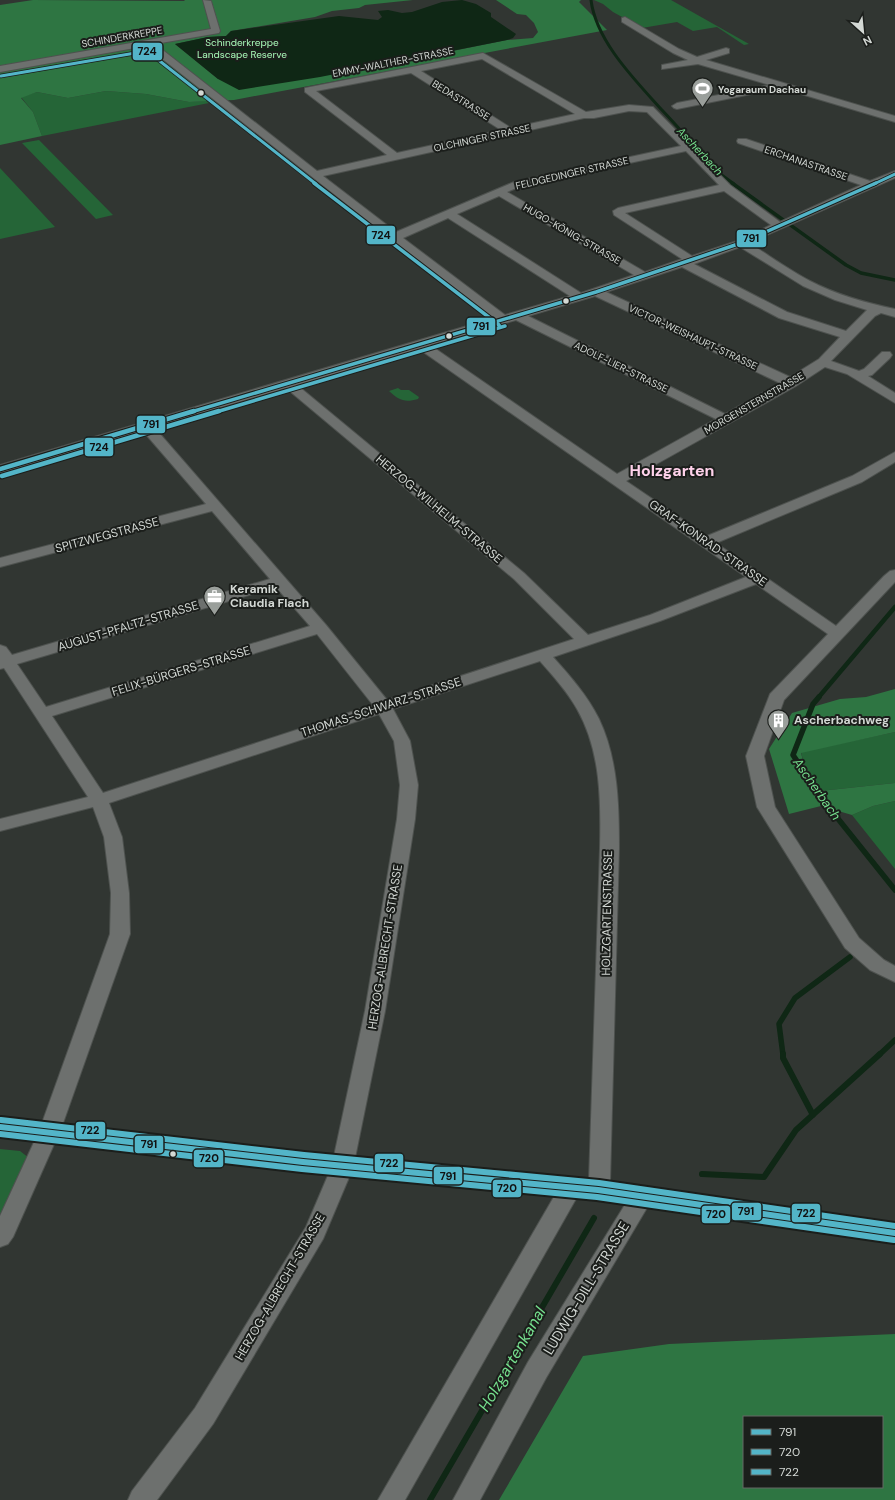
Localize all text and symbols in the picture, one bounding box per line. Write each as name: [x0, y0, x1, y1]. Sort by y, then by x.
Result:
north arrow: [843, 12, 883, 52]
street label: SCHINDERKREPPE: [80, 23, 164, 51]
text: N: [861, 33, 874, 49]
park label: Schinderkreppe Landscape Reserve: [197, 36, 287, 61]
line badge: 724: [132, 42, 163, 61]
text: 724: [137, 44, 157, 58]
street label: EMMY-WALTHER-STRASSE: [331, 44, 455, 80]
sports icon: Yogaraum Dachau: [690, 76, 716, 109]
street label: BEDASTRASSE: [430, 77, 493, 123]
place label: Yogaraum Dachau: [718, 83, 806, 96]
unlabelled marker: [196, 88, 206, 98]
street label: OLCHINGER STRASSE: [432, 121, 532, 155]
water label: Ascherbach: [673, 123, 726, 178]
street label: ERCHANASTRASSE: [763, 143, 849, 183]
street label: FELDGEDINGER STRASSE: [514, 154, 630, 192]
street label: HUGO-KÖNIG-STRASSE: [521, 201, 623, 267]
line badge: 724: [366, 225, 396, 245]
text: 724: [371, 228, 391, 242]
line badge: 791: [736, 229, 767, 248]
text: 791: [743, 231, 759, 245]
unlabelled marker: [561, 296, 571, 306]
street label: VICTOR-WEISHAUPT-STRASSE: [627, 301, 760, 373]
line badge: 791: [466, 317, 496, 336]
text: 791: [473, 319, 489, 333]
unlabelled marker: [444, 331, 454, 341]
street label: ADOLF-LIER-STRASSE: [572, 339, 670, 396]
street label: MORGENSTERNSTRASSE: [702, 369, 806, 437]
line badge: 791: [136, 415, 166, 434]
text: 791: [143, 417, 159, 431]
line badge: 724: [84, 437, 114, 457]
text: 724: [89, 440, 109, 454]
street label: HERZOG-WILHELM-STRASSE: [372, 451, 506, 567]
district label: Holzgarten: [630, 460, 714, 481]
street label: GRAF-KONRAD-STRASSE: [646, 496, 770, 590]
street label: SPITZWEGSTRASSE: [53, 513, 161, 557]
place label: Keramik Claudia Flach: [230, 581, 309, 611]
office icon: Keramik Claudia Flach: [202, 583, 228, 616]
street label: AUGUST-PFALTZ-STRASSE: [56, 597, 200, 655]
street label: FELIX-BÜRGERS-STRASSE: [110, 642, 252, 700]
street label: THOMAS-SCHWARZ-STRASSE: [299, 673, 463, 741]
building icon: Ascherbachweg: [765, 707, 791, 740]
place label: Ascherbachweg: [794, 712, 889, 728]
water label: Ascherbach: [789, 754, 845, 823]
street label: HOLZGARTENSTRASSE: [598, 850, 616, 976]
street label: HERZOG-ALBRECHT-STRASSE: [364, 863, 406, 1031]
line badge: 722: [75, 1121, 106, 1140]
text: 722: [81, 1123, 99, 1137]
line badge: 791: [134, 1135, 164, 1154]
text: 791: [141, 1137, 157, 1151]
unlabelled marker: [168, 1149, 178, 1159]
line badge: 720: [193, 1149, 224, 1168]
text: 720: [199, 1151, 219, 1165]
line badge: 722: [374, 1153, 404, 1173]
text: 722: [380, 1156, 398, 1170]
line badge: 791: [433, 1166, 463, 1185]
text: 791: [440, 1169, 456, 1183]
line badge: 720: [492, 1179, 522, 1198]
text: 720: [497, 1181, 517, 1195]
line badge: 791: [731, 1202, 762, 1221]
line badge: 722: [791, 1203, 821, 1223]
text: 791: [738, 1204, 754, 1218]
line badge: 720: [701, 1205, 731, 1224]
text: 722: [797, 1206, 815, 1220]
text: 720: [706, 1207, 726, 1221]
street label: HERZOG-ALBRECHT-STRASSE: [231, 1211, 329, 1363]
street label: LUDWIG-DILL-STRASSE: [539, 1218, 633, 1358]
water label: Holzgartenkanal: [474, 1302, 551, 1415]
legend: [743, 1416, 883, 1488]
text: 791: [779, 1424, 796, 1440]
text: 720: [779, 1444, 800, 1460]
text: 722: [779, 1464, 799, 1480]

